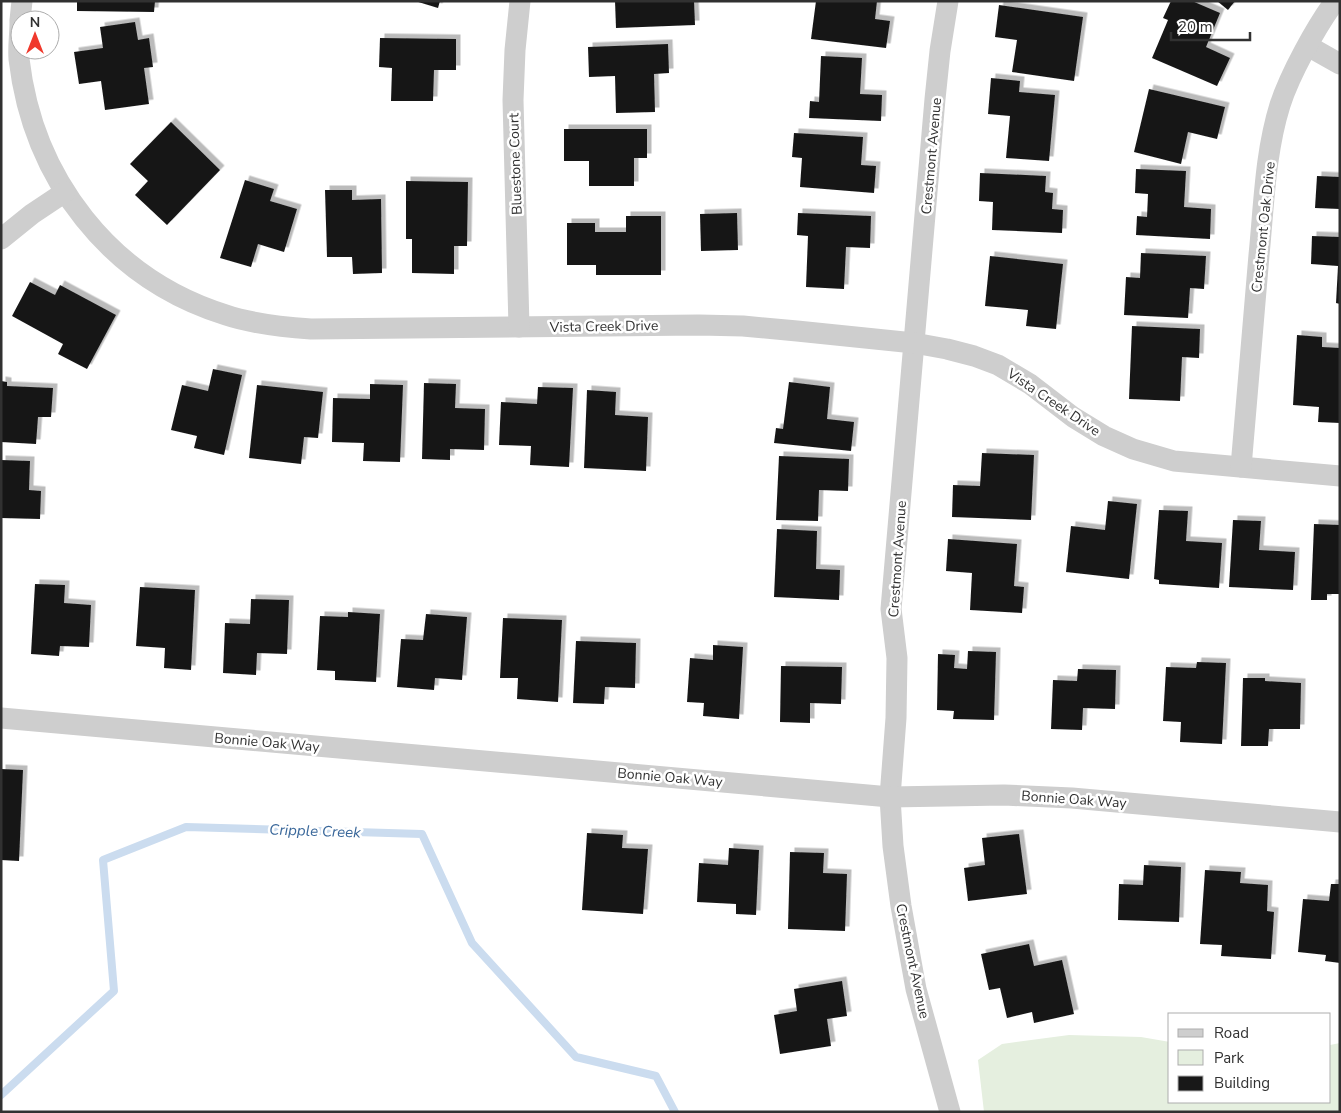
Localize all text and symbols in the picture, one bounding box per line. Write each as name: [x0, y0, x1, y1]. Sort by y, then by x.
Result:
north arrow: [10, 10, 60, 60]
scale bar: [1171, 10, 1250, 42]
text: N: [30, 13, 40, 32]
text: 20 m: [1178, 17, 1213, 37]
street label: Crestmont Avenue: [917, 97, 946, 215]
street label: Bluestone Court: [504, 113, 527, 215]
street label: Crestmont Oak Drive: [1247, 161, 1280, 293]
street label: Vista Creek Drive: [549, 316, 658, 337]
street label: Vista Creek Drive: [1003, 364, 1104, 441]
street label: Crestmont Avenue: [884, 500, 911, 618]
street label: Bonnie Oak Way: [214, 728, 321, 757]
street label: Bonnie Oak Way: [617, 763, 724, 792]
street label: Bonnie Oak Way: [1021, 786, 1128, 813]
water label: Cripple Creek: [269, 819, 362, 843]
street label: Crestmont Avenue: [891, 902, 934, 1020]
legend: [1168, 1013, 1331, 1103]
text: Road: [1214, 1023, 1249, 1043]
text: Park: [1214, 1048, 1244, 1068]
text: Building: [1214, 1073, 1270, 1093]

